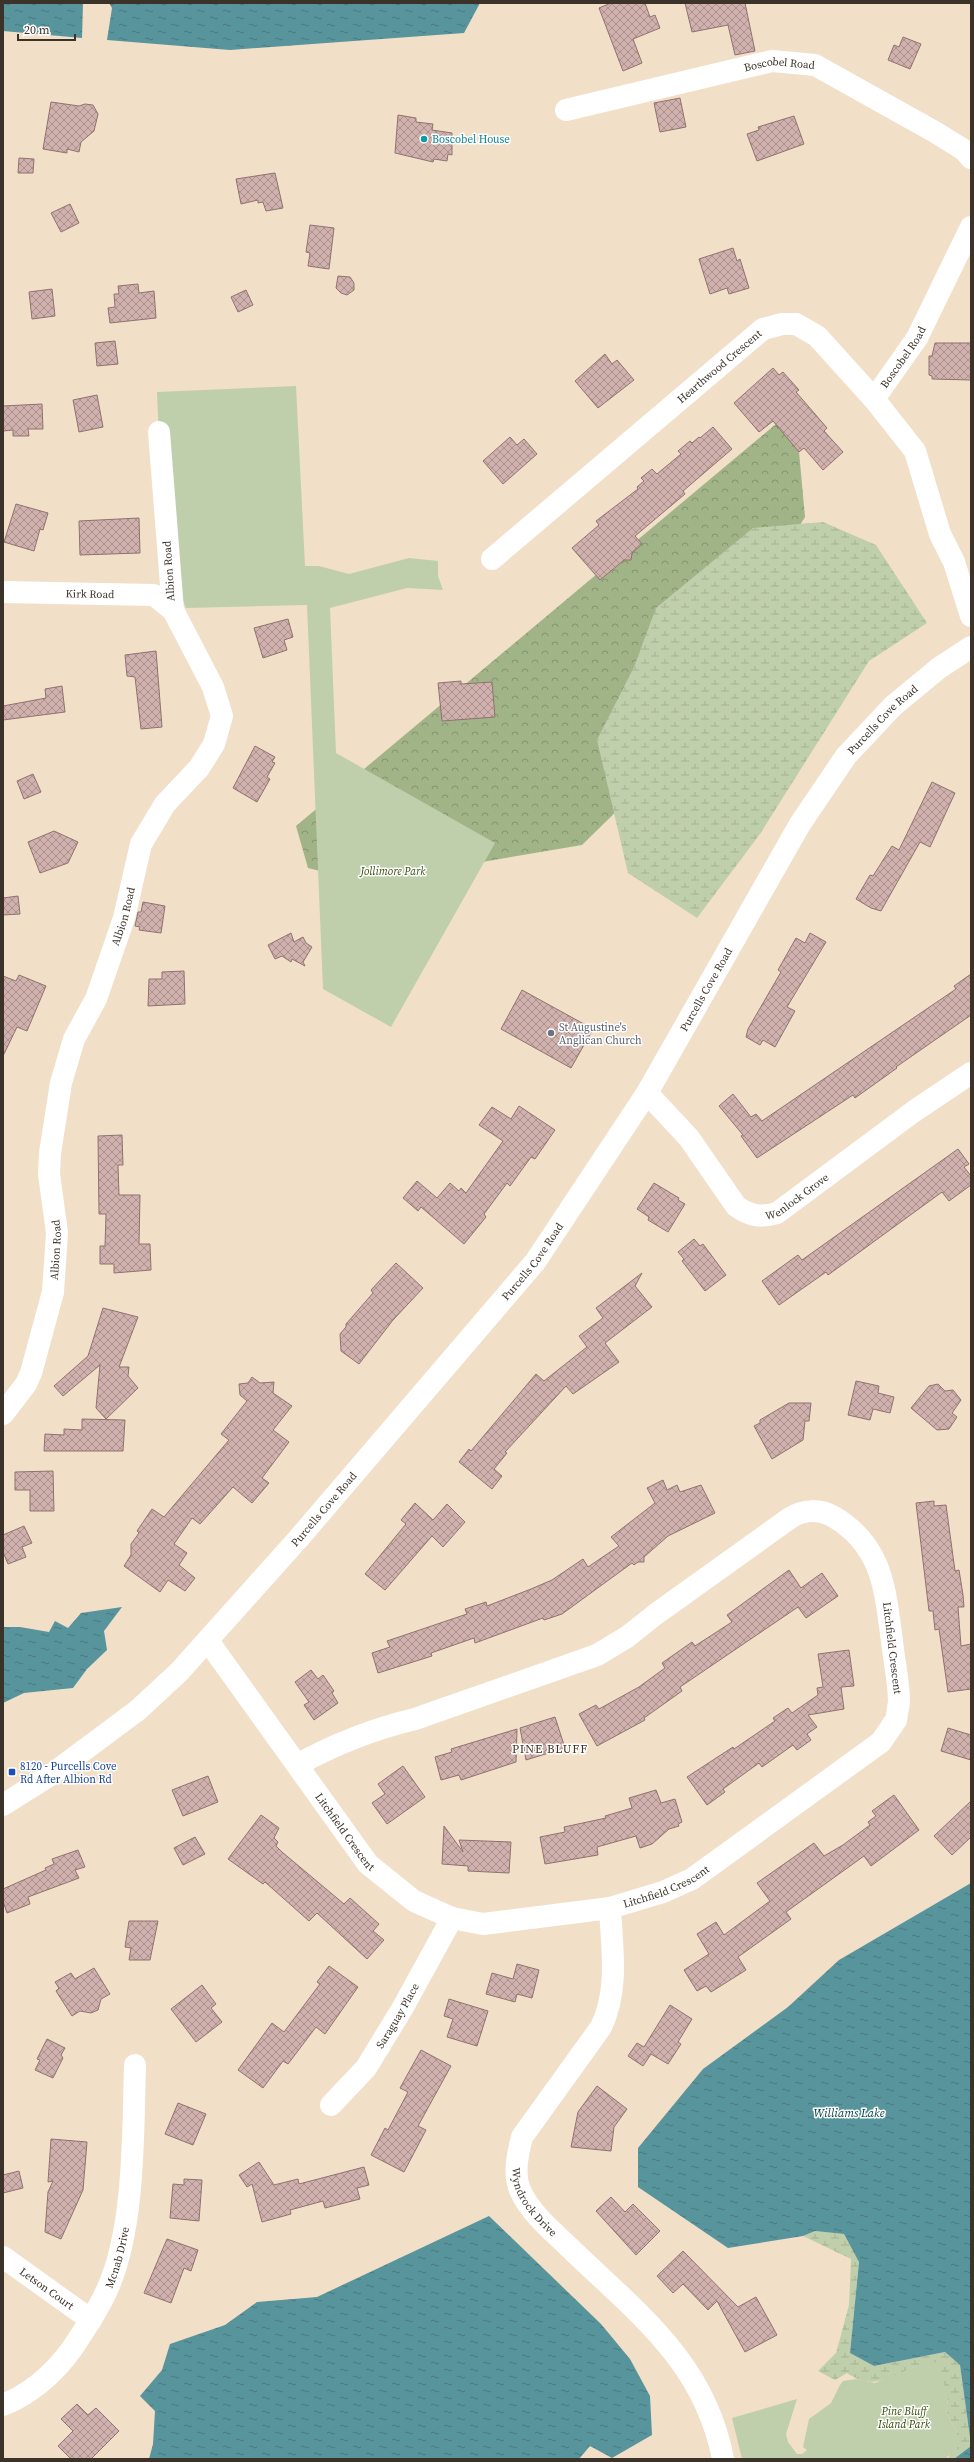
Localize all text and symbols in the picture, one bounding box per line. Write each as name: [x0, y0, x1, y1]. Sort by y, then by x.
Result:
scale bar: [18, 16, 75, 42]
text: 20 m: [24, 22, 50, 38]
street label: Boscobel Road: [742, 54, 816, 75]
place label: Boscobel House: [432, 132, 510, 147]
marker: Boscobel House: [419, 134, 429, 144]
street label: Boscobel Road: [877, 323, 929, 391]
street label: Hearthwood Crescent: [674, 326, 765, 406]
street label: Albion Road: [159, 540, 179, 602]
street label: Kirk Road: [65, 586, 115, 602]
street label: Purcells Cove Road: [844, 681, 921, 758]
park label: Jollimore Park: [359, 864, 426, 879]
street label: Albion Road: [107, 885, 139, 948]
street label: Purcells Cove Road: [676, 944, 736, 1034]
place label: St Augustine's Anglican Church: [559, 1020, 642, 1048]
marker: St Augustine's Anglican Church: [546, 1028, 556, 1038]
street label: Wenlock Grove: [764, 1169, 832, 1223]
street label: Albion Road: [46, 1218, 65, 1281]
street label: Purcells Cove Road: [498, 1219, 567, 1303]
street label: Purcells Cove Road: [288, 1468, 360, 1550]
street label: Litchfield Crescent: [879, 1601, 905, 1695]
district label: PINE BLUFF: [512, 1741, 588, 1757]
place label: 8120 - Purcells Cove Rd After Albion Rd: [20, 1759, 117, 1787]
marker: 8120 - Purcells Cove Rd After Albion Rd: [7, 1767, 17, 1777]
street label: Litchfield Crescent: [312, 1790, 378, 1874]
street label: Litchfield Crescent: [621, 1861, 713, 1911]
street label: Saraguay Place: [372, 1980, 423, 2051]
water label: Williams Lake: [813, 2105, 885, 2121]
street label: Wyndrock Drive: [509, 2167, 561, 2240]
street label: Mcnab Drive: [101, 2225, 133, 2290]
street label: Letson Court: [17, 2264, 77, 2313]
park label: Pine Bluff Island Park: [877, 2404, 931, 2432]

